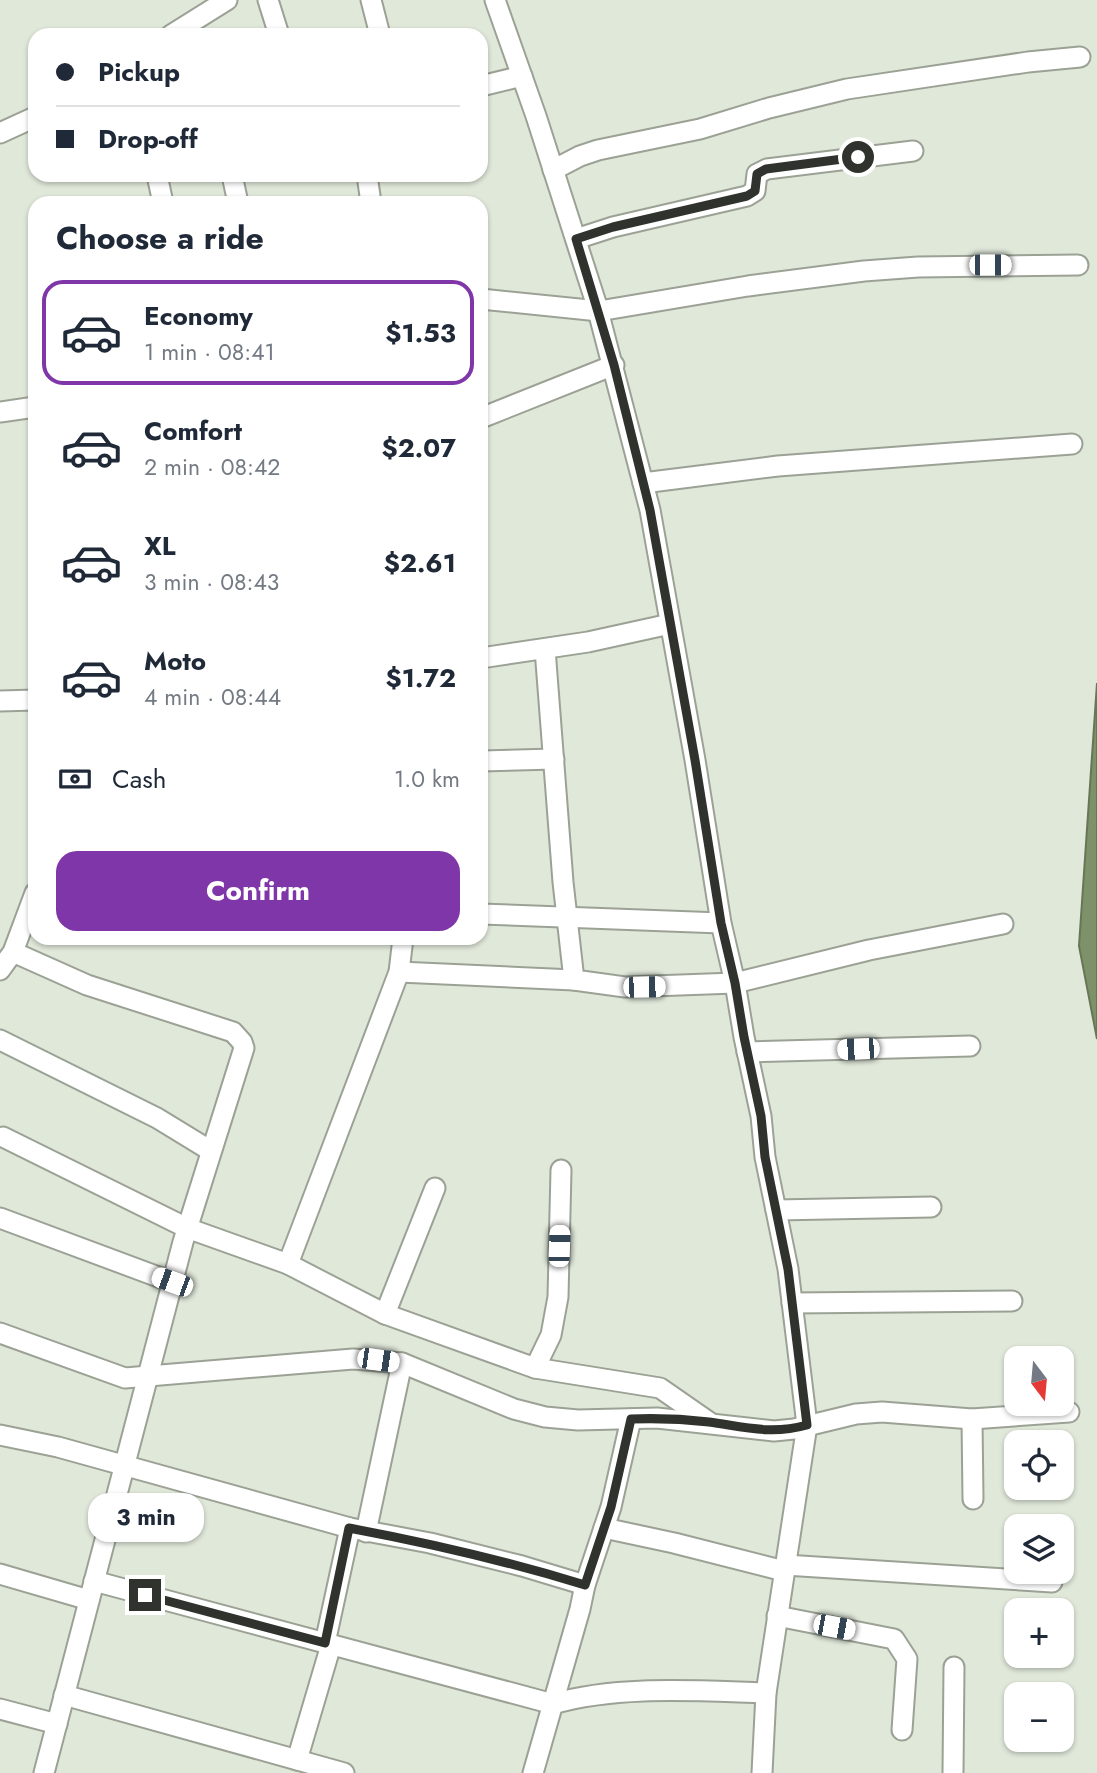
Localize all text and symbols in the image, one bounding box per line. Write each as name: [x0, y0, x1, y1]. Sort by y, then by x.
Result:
text: Pickup: [98, 53, 180, 91]
text: Drop-off: [98, 120, 198, 158]
route start: [842, 141, 874, 173]
text: Choose a ride: [56, 215, 264, 261]
car: [970, 255, 1012, 276]
text: Economy: [144, 297, 253, 335]
icon: car: [60, 301, 123, 364]
text: $1.53: [385, 314, 456, 352]
text: 1 min · 08:41: [144, 335, 275, 369]
text: Comfort: [144, 412, 242, 450]
icon: car: [60, 416, 123, 479]
text: $2.07: [382, 429, 456, 467]
text: 2 min · 08:42: [144, 450, 280, 484]
text: XL: [144, 527, 176, 565]
icon: car: [60, 531, 123, 594]
text: $2.61: [384, 544, 456, 582]
text: 3 min · 08:43: [144, 565, 279, 599]
text: Moto: [144, 642, 206, 680]
icon: car: [60, 646, 123, 709]
text: $1.72: [385, 659, 456, 697]
text: 4 min · 08:44: [144, 680, 281, 714]
icon: cash: [56, 760, 94, 798]
text: Cash: [112, 760, 166, 798]
text: 1.0 km: [394, 762, 460, 796]
button: Confirm: [56, 851, 460, 931]
car: [623, 976, 666, 998]
car: [837, 1038, 880, 1060]
car: [548, 1225, 571, 1267]
car: [149, 1265, 196, 1299]
north arrow: [1004, 1346, 1074, 1416]
map controls: [1004, 1346, 1074, 1752]
car: [356, 1347, 401, 1373]
button: locate: [1004, 1430, 1074, 1500]
callout: 3 min: [87, 1494, 203, 1542]
text: 3 min: [116, 1500, 176, 1534]
button: layers: [1004, 1514, 1074, 1584]
route end: [129, 1579, 161, 1611]
button: +: [1004, 1598, 1074, 1668]
car: [812, 1613, 857, 1641]
button: −: [1004, 1682, 1074, 1752]

